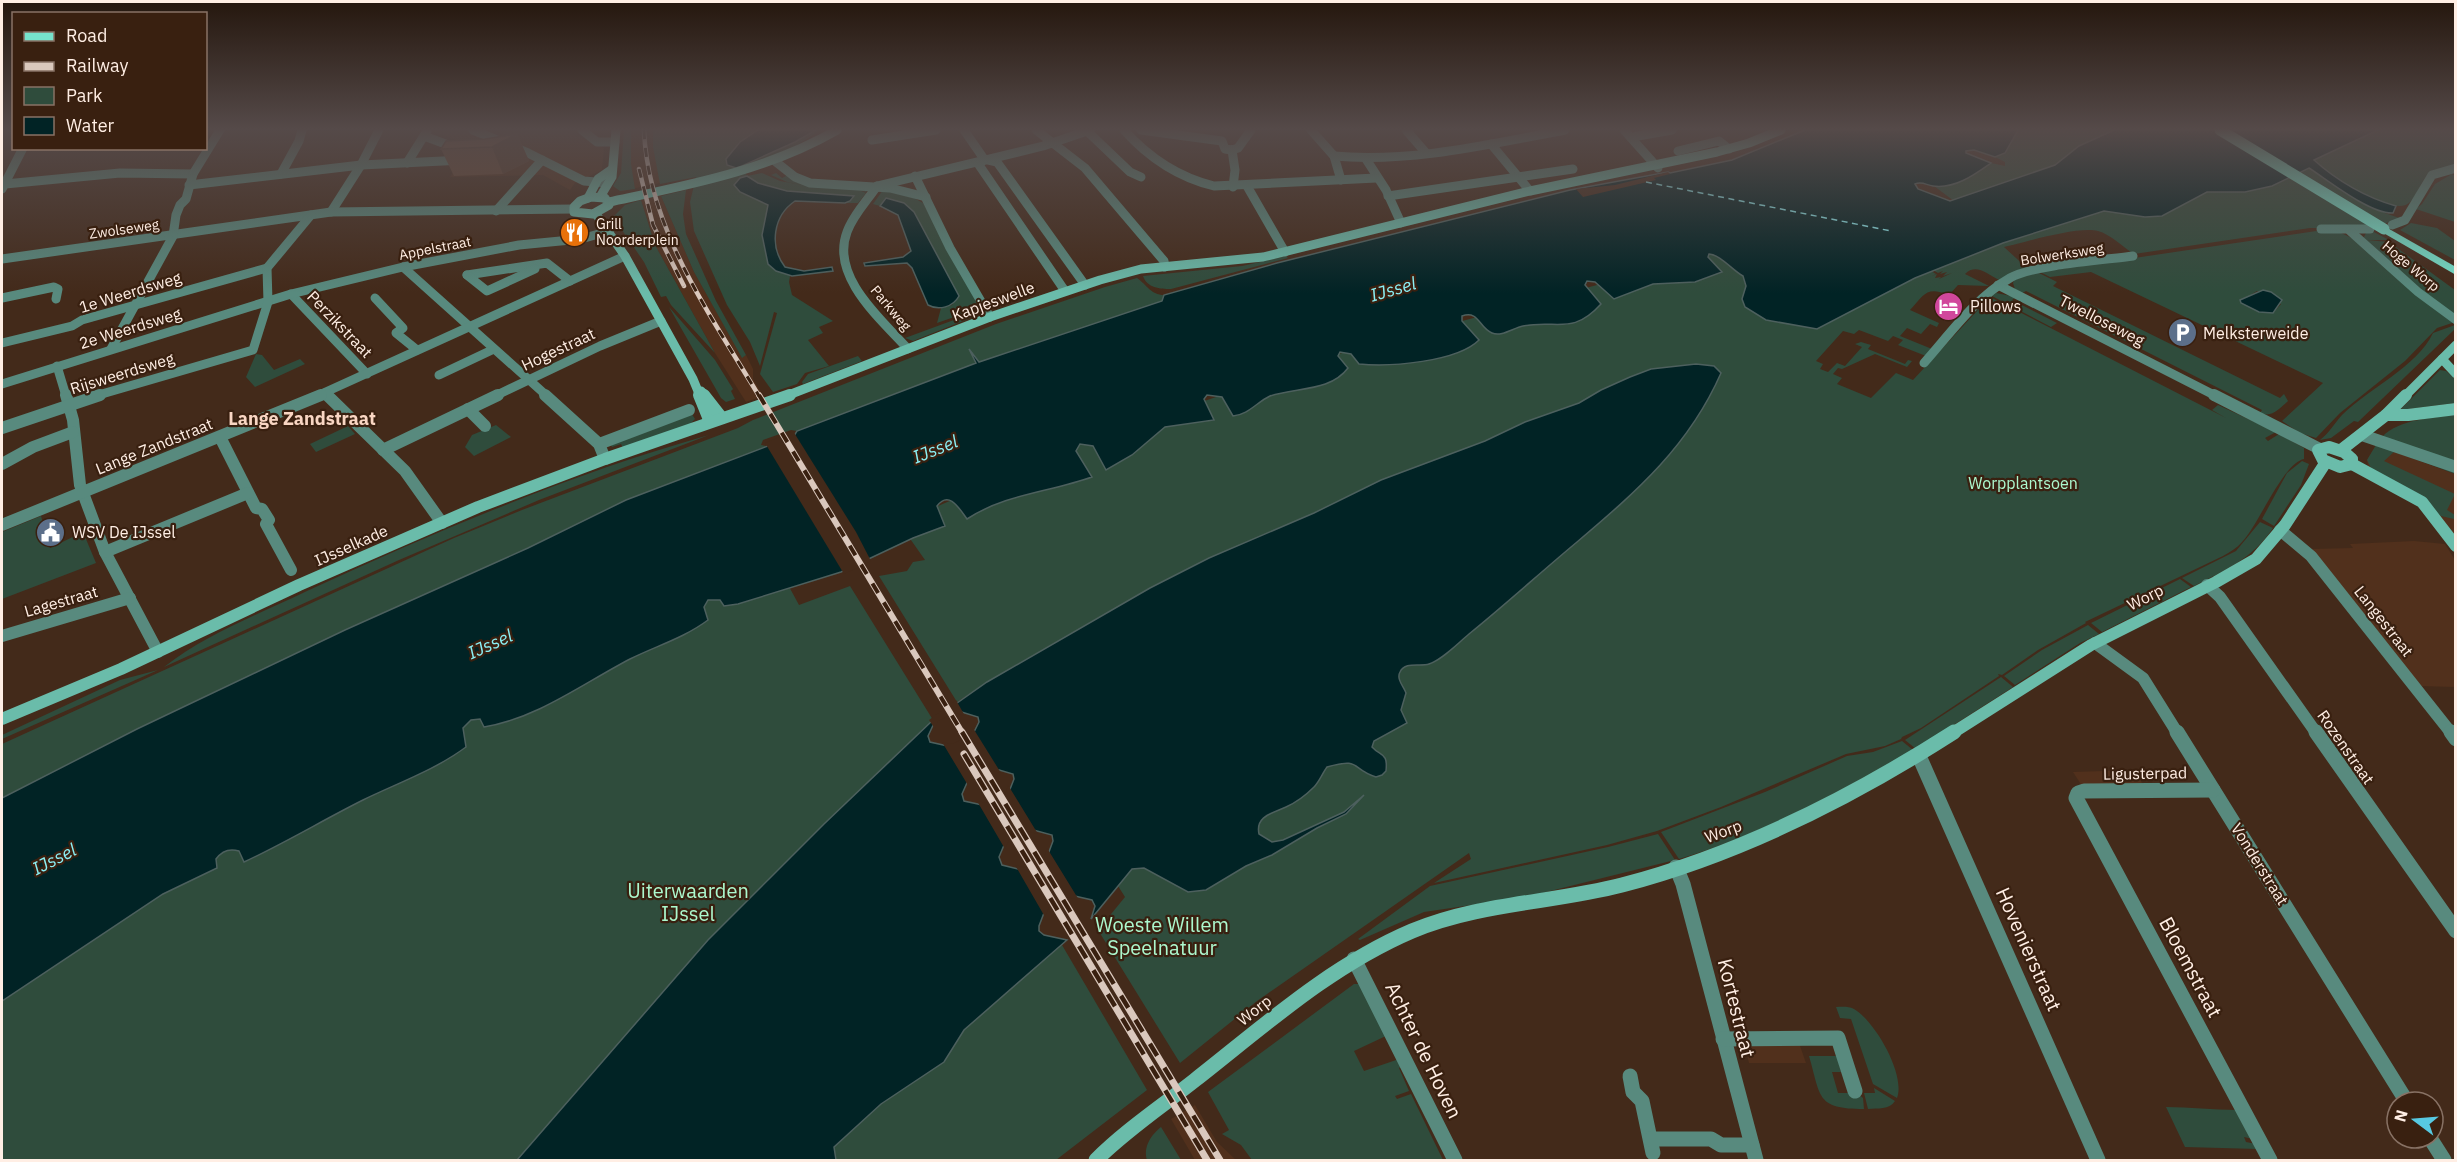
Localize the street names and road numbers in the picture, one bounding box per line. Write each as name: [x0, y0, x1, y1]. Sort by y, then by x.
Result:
street label: Zwolseweg: [88, 215, 161, 243]
street label: Appelstraat: [397, 232, 473, 264]
street label: Hoge Worp: [2379, 237, 2443, 295]
street label: Bolwerksweg: [2019, 238, 2105, 269]
street label: 1e Weerdsweg: [76, 267, 184, 317]
street label: Kapjeswelle: [949, 277, 1037, 325]
street label: Parkweg: [867, 281, 916, 335]
street label: Perzikstraat: [303, 286, 377, 362]
street label: Twelloseweg: [2056, 290, 2148, 350]
street label: 2e Weerdsweg: [76, 303, 184, 353]
street label: Hogestraat: [518, 323, 598, 375]
street label: Rijsweerdsweg: [68, 348, 177, 398]
street label: Lange Zandstraat: [93, 413, 215, 479]
street label: IJsselkade: [311, 520, 391, 570]
street label: Worp: [2123, 579, 2167, 615]
street label: Lagestraat: [22, 581, 100, 621]
street label: Langestraat: [2350, 582, 2418, 660]
street label: Rozenstraat: [2313, 706, 2379, 788]
street label: Ligusterpad: [2103, 762, 2187, 784]
street label: Worp: [1702, 815, 1744, 847]
street label: Vonderstraat: [2227, 819, 2293, 909]
street label: Hovenierstraat: [1990, 883, 2068, 1015]
street label: Bloemstraat: [2153, 912, 2229, 1022]
street label: Kortestraat: [1712, 956, 1762, 1060]
street label: Achter de Hoven: [1379, 977, 1469, 1123]
street label: Worp: [1233, 990, 1275, 1030]

